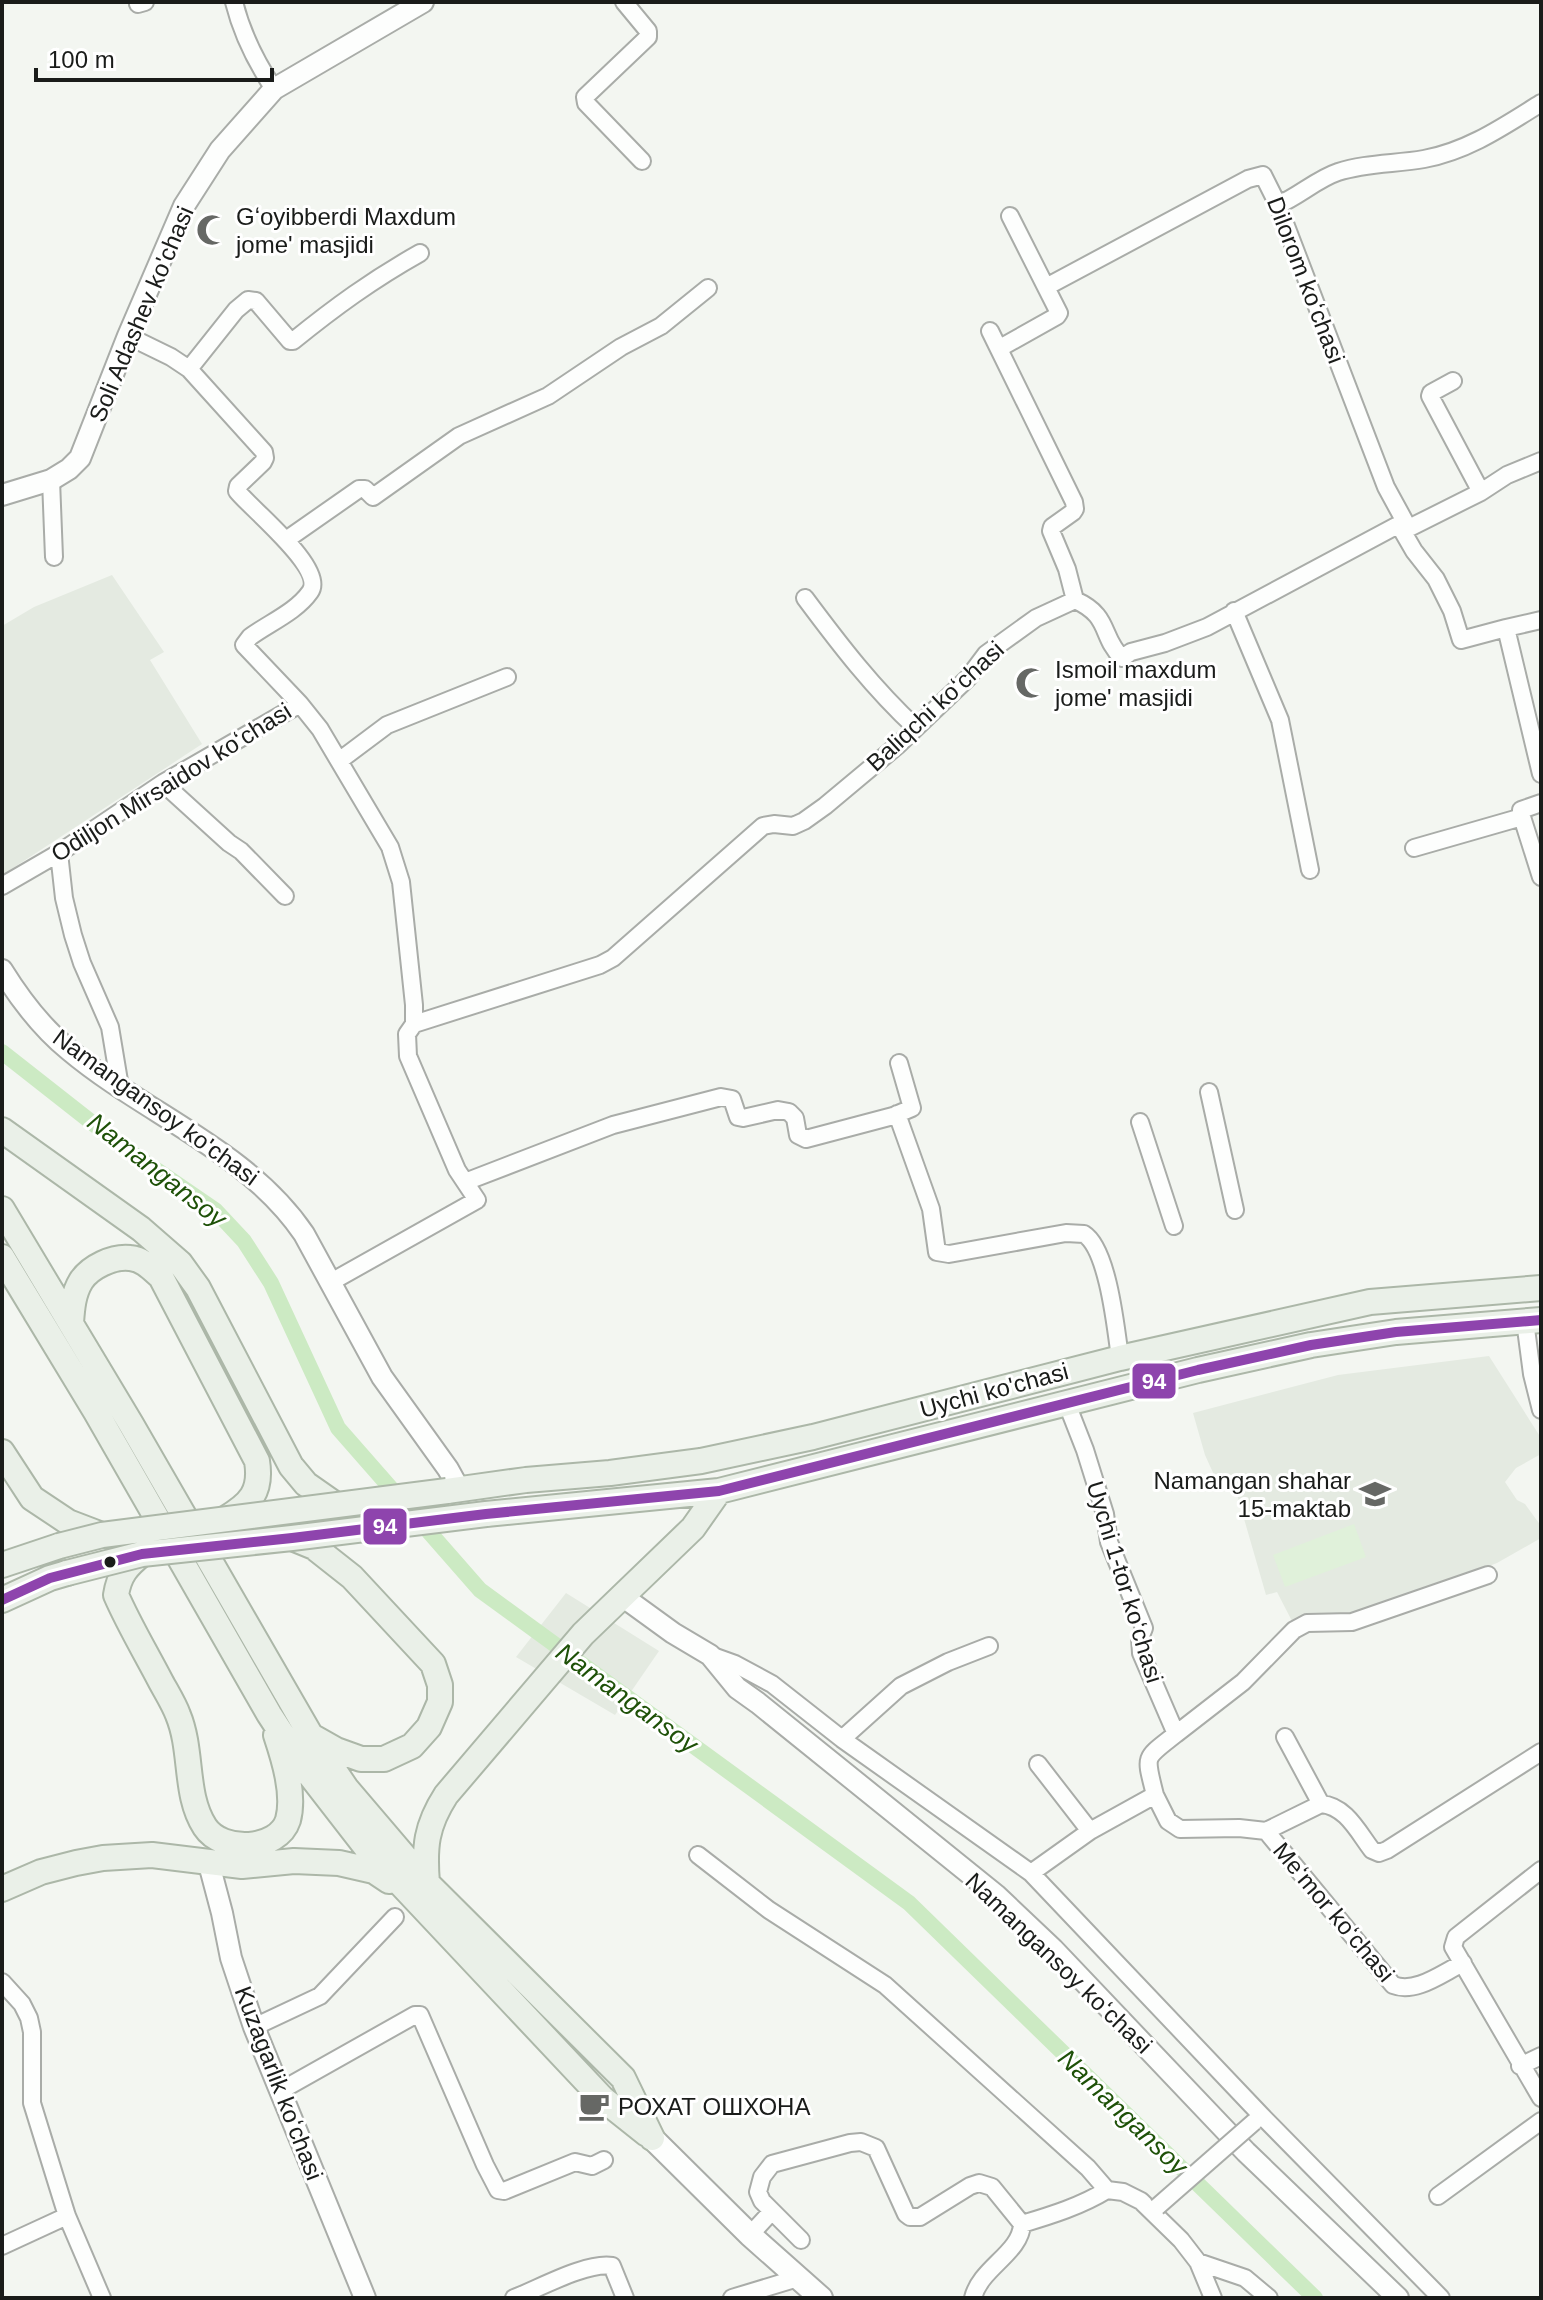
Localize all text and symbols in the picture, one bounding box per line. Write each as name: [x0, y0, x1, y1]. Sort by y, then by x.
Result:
scale bar: [36, 32, 272, 82]
text: 100 m: [48, 46, 115, 73]
street label: Dilorom koʻchasi: [1262, 193, 1350, 367]
street label: Soli Adashev ko'chasi: [83, 202, 199, 426]
place label: Gʻoyibberdi Maxdum jome' masjidi: [235, 203, 456, 258]
mosque icon: Gʻoyibberdi Maxdum jome' masjidi: [195, 213, 229, 247]
street label: Baliqchi koʻchasi: [861, 636, 1009, 776]
place label: Ismoil maxdum jome' masjidi: [1054, 656, 1216, 711]
mosque icon: Ismoil maxdum jome' masjidi: [1014, 666, 1048, 700]
street label: Odiljon Mirsaidov koʻchasi: [46, 697, 296, 867]
street label: Namangansoy ko'chasi: [47, 1023, 265, 1191]
water label: Namangansoy: [81, 1106, 233, 1234]
street label: Uychi ko'chasi: [917, 1357, 1071, 1423]
line badge: 94: [1131, 1362, 1177, 1400]
text: 94: [1142, 1369, 1167, 1394]
place label: Namangan shahar 15-maktab: [1154, 1467, 1351, 1522]
school or university icon: Namangan shahar 15-maktab: [1358, 1477, 1392, 1511]
street label: Uychi 1-tor koʻchasi: [1081, 1478, 1169, 1686]
line badge: 94: [362, 1507, 408, 1546]
text: 94: [373, 1514, 398, 1539]
unlabelled marker: [102, 1554, 118, 1570]
water label: Namangansoy: [550, 1637, 705, 1761]
street label: Meʻmor koʻchasi: [1268, 1837, 1400, 1987]
street label: Namangansoy koʻchasi: [960, 1867, 1158, 2059]
street label: Kuzagarlik koʻchasi: [230, 1982, 328, 2184]
water label: Namangansoy: [1052, 2043, 1195, 2182]
cafe icon: РОХАТ ОШХОНА: [577, 2089, 611, 2123]
place label: РОХАТ ОШХОНА: [618, 2093, 810, 2120]

